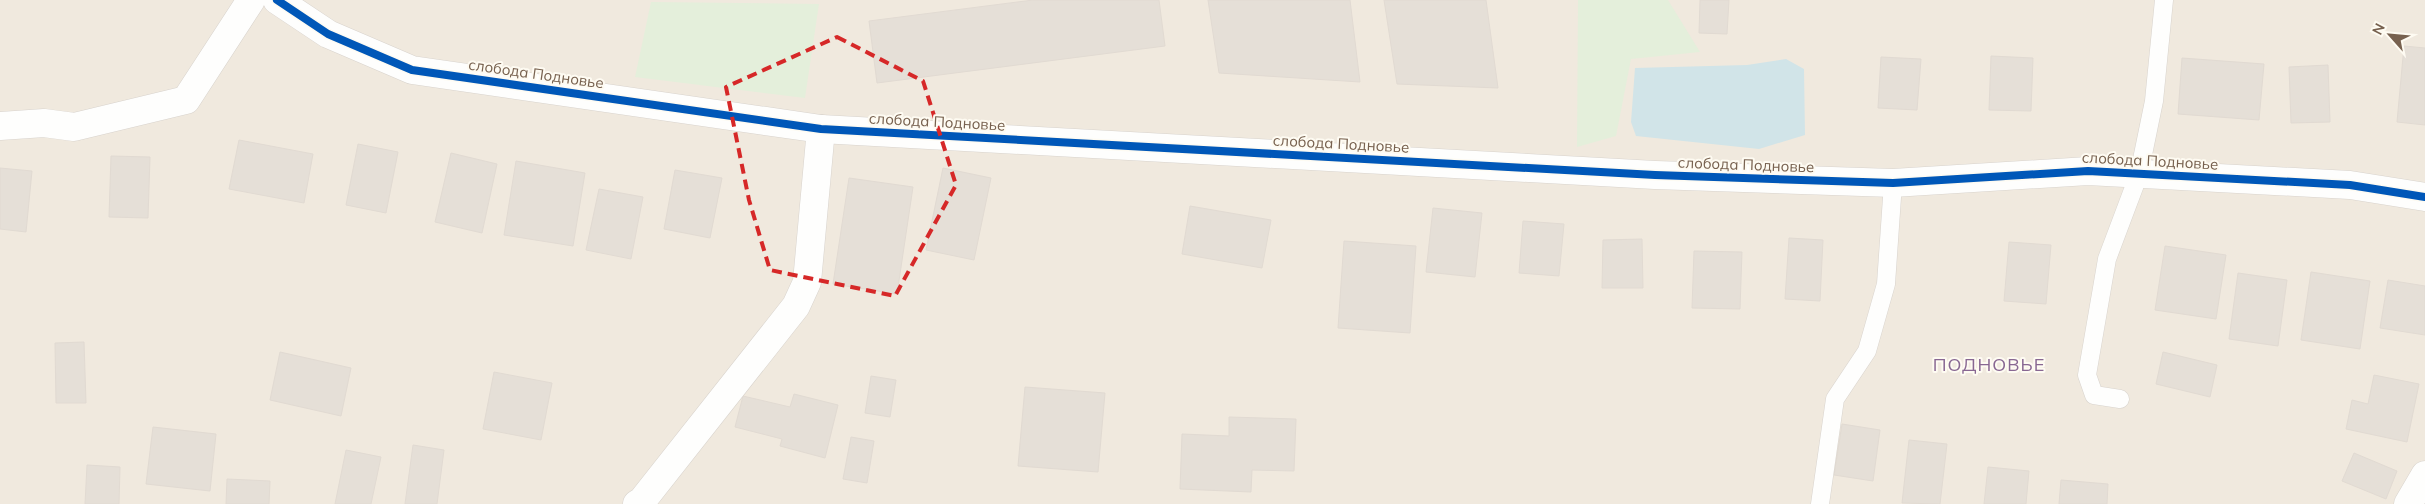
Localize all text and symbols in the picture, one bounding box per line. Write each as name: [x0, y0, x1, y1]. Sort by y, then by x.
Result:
north arrow: [2365, 10, 2415, 60]
text: N: [2368, 20, 2389, 38]
street label: слобода Подновье: [467, 55, 605, 92]
street label: слобода Подновье: [868, 108, 1006, 135]
street label: слобода Подновье: [1272, 130, 1410, 157]
street label: слобода Подновье: [2081, 147, 2219, 174]
street label: слобода Подновье: [1677, 153, 1815, 176]
district label: ПОДНОВЬЕ: [1933, 353, 2045, 376]

